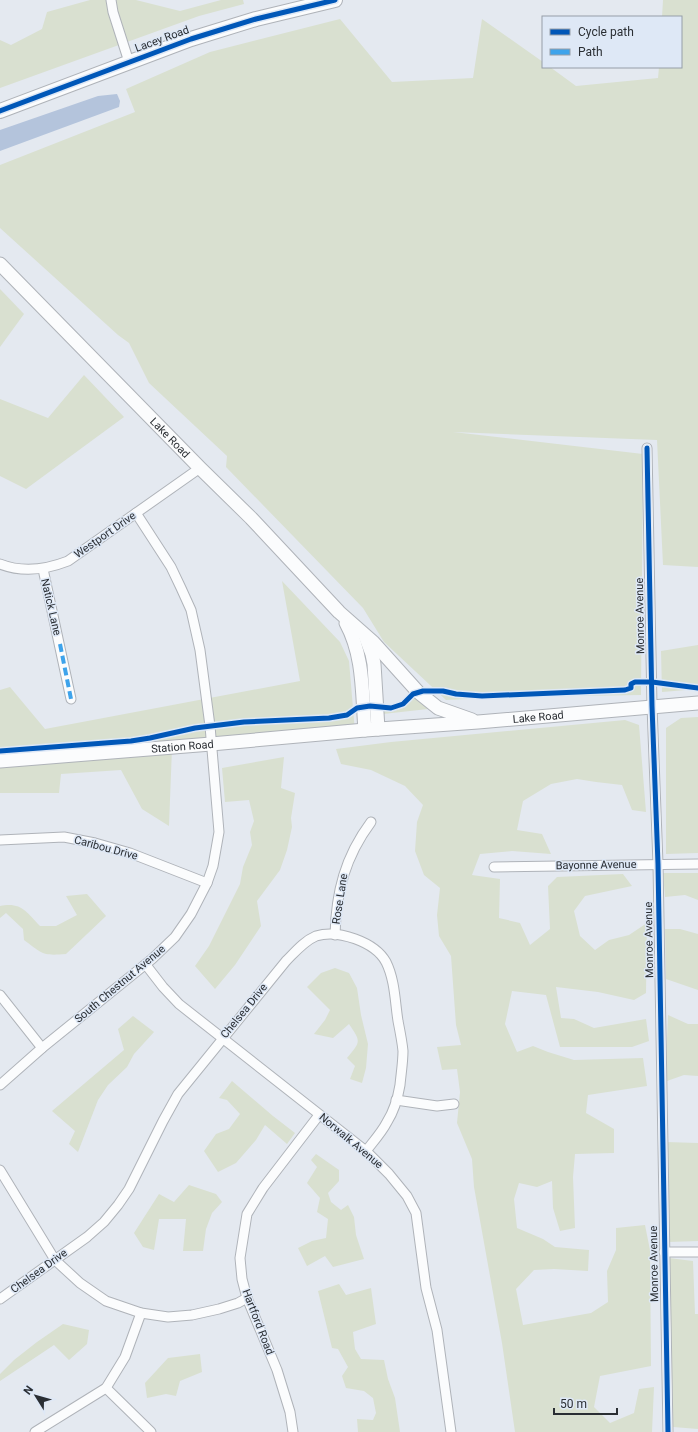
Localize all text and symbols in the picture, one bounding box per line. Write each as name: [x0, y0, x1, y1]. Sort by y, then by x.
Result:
legend: [542, 16, 682, 68]
street label: Lacey Road: [133, 23, 191, 55]
text: Cycle path: [578, 25, 634, 39]
text: Path: [578, 45, 603, 59]
street label: Lake Road: [148, 415, 193, 460]
street label: Westport Drive: [72, 509, 138, 561]
street label: Natick Lane: [38, 577, 64, 637]
street label: Monroe Avenue: [633, 578, 647, 654]
street label: Lake Road: [512, 708, 564, 725]
street label: Station Road: [151, 737, 214, 755]
street label: Caribou Drive: [73, 833, 139, 863]
street label: Bayonne Avenue: [555, 858, 637, 872]
street label: Rose Lane: [330, 873, 350, 925]
street label: Monroe Avenue: [642, 902, 656, 978]
street label: South Chestnut Avenue: [72, 942, 168, 1026]
street label: Chelsea Drive: [218, 981, 270, 1041]
street label: Norwalk Avenue: [317, 1111, 386, 1172]
street label: Monroe Avenue: [647, 1226, 661, 1302]
street label: Chelsea Drive: [8, 1246, 70, 1296]
street label: Hartford Road: [240, 1287, 276, 1357]
north arrow: [16, 1376, 56, 1416]
text: N: [21, 1383, 36, 1397]
scale bar: [554, 1390, 617, 1416]
text: 50 m: [560, 1397, 587, 1411]

